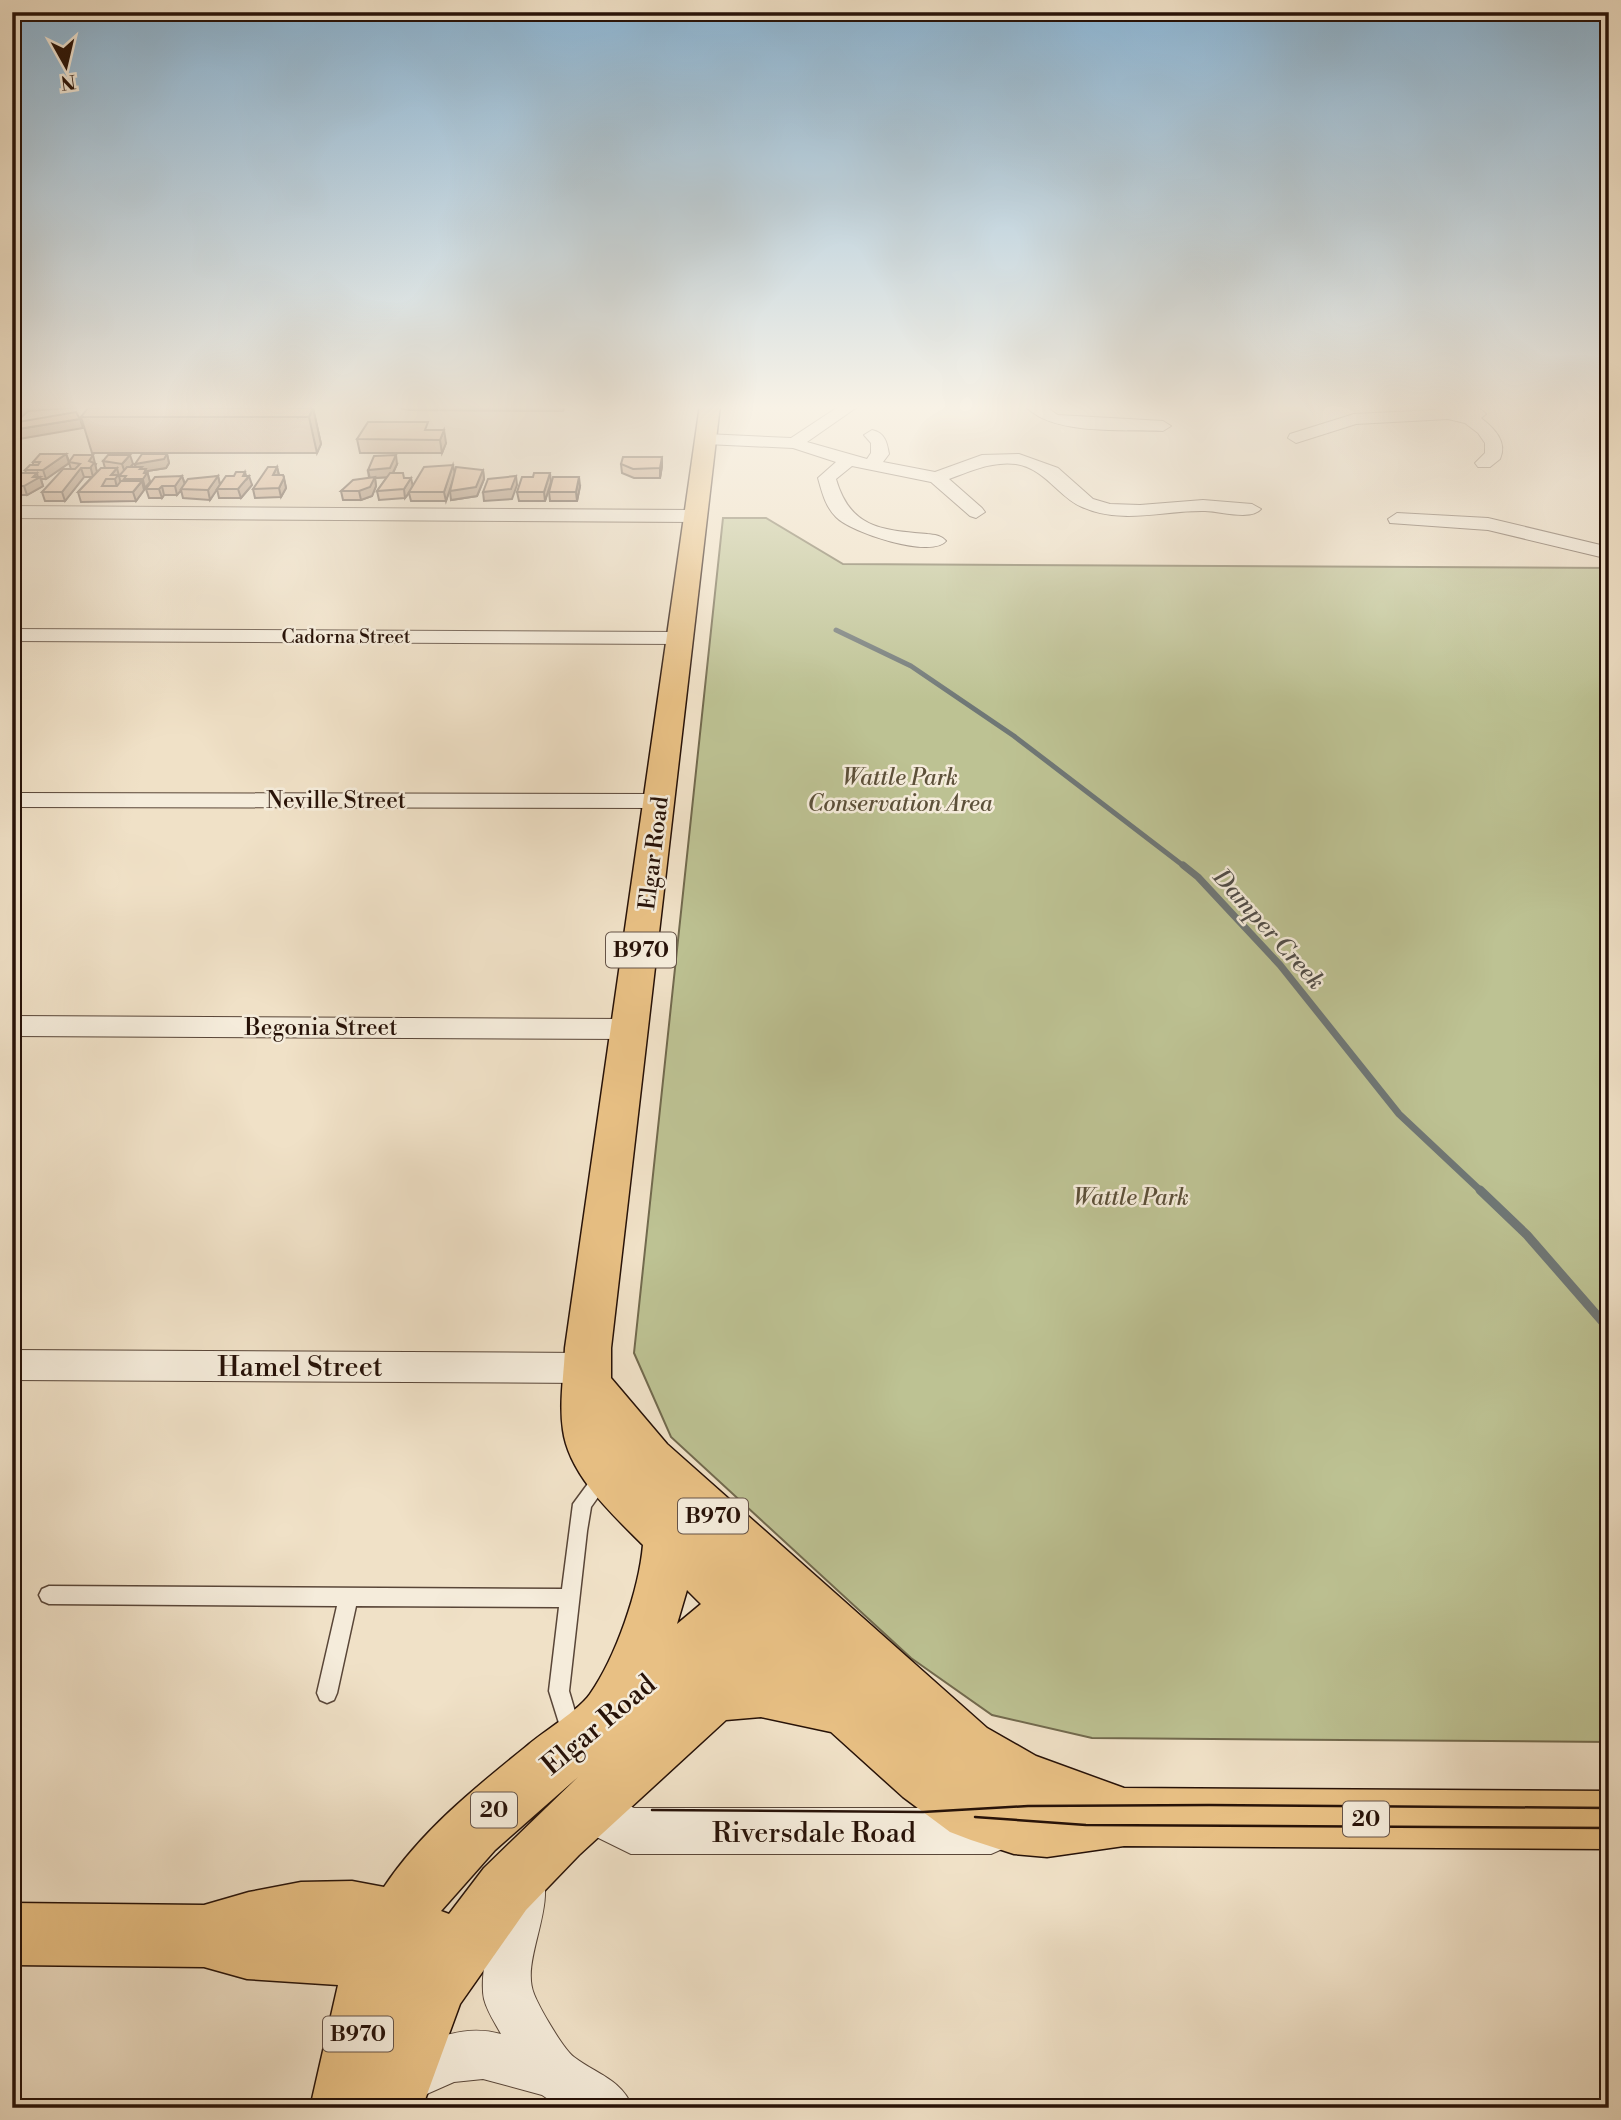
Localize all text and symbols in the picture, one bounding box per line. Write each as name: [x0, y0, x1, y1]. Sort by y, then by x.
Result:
north arrow: [32, 32, 102, 102]
text: N: [59, 69, 77, 95]
street label: Cadorna Street: [281, 625, 411, 649]
park label: Wattle Park Conservation Area: [808, 764, 993, 818]
street label: Neville Street: [266, 787, 406, 815]
street label: Elgar Road: [633, 795, 675, 912]
water label: Damper Creek: [1205, 862, 1330, 996]
road number: B970: [606, 932, 676, 968]
street label: Begonia Street: [244, 1014, 397, 1042]
park label: Wattle Park: [1073, 1184, 1189, 1212]
street label: Hamel Street: [217, 1350, 383, 1385]
road number: B970: [678, 1498, 748, 1534]
street label: Elgar Road: [534, 1667, 664, 1783]
road number: 20: [471, 1792, 517, 1828]
road number: 20: [1343, 1801, 1389, 1836]
street label: Riversdale Road: [712, 1816, 916, 1851]
road number: B970: [323, 2016, 393, 2052]

